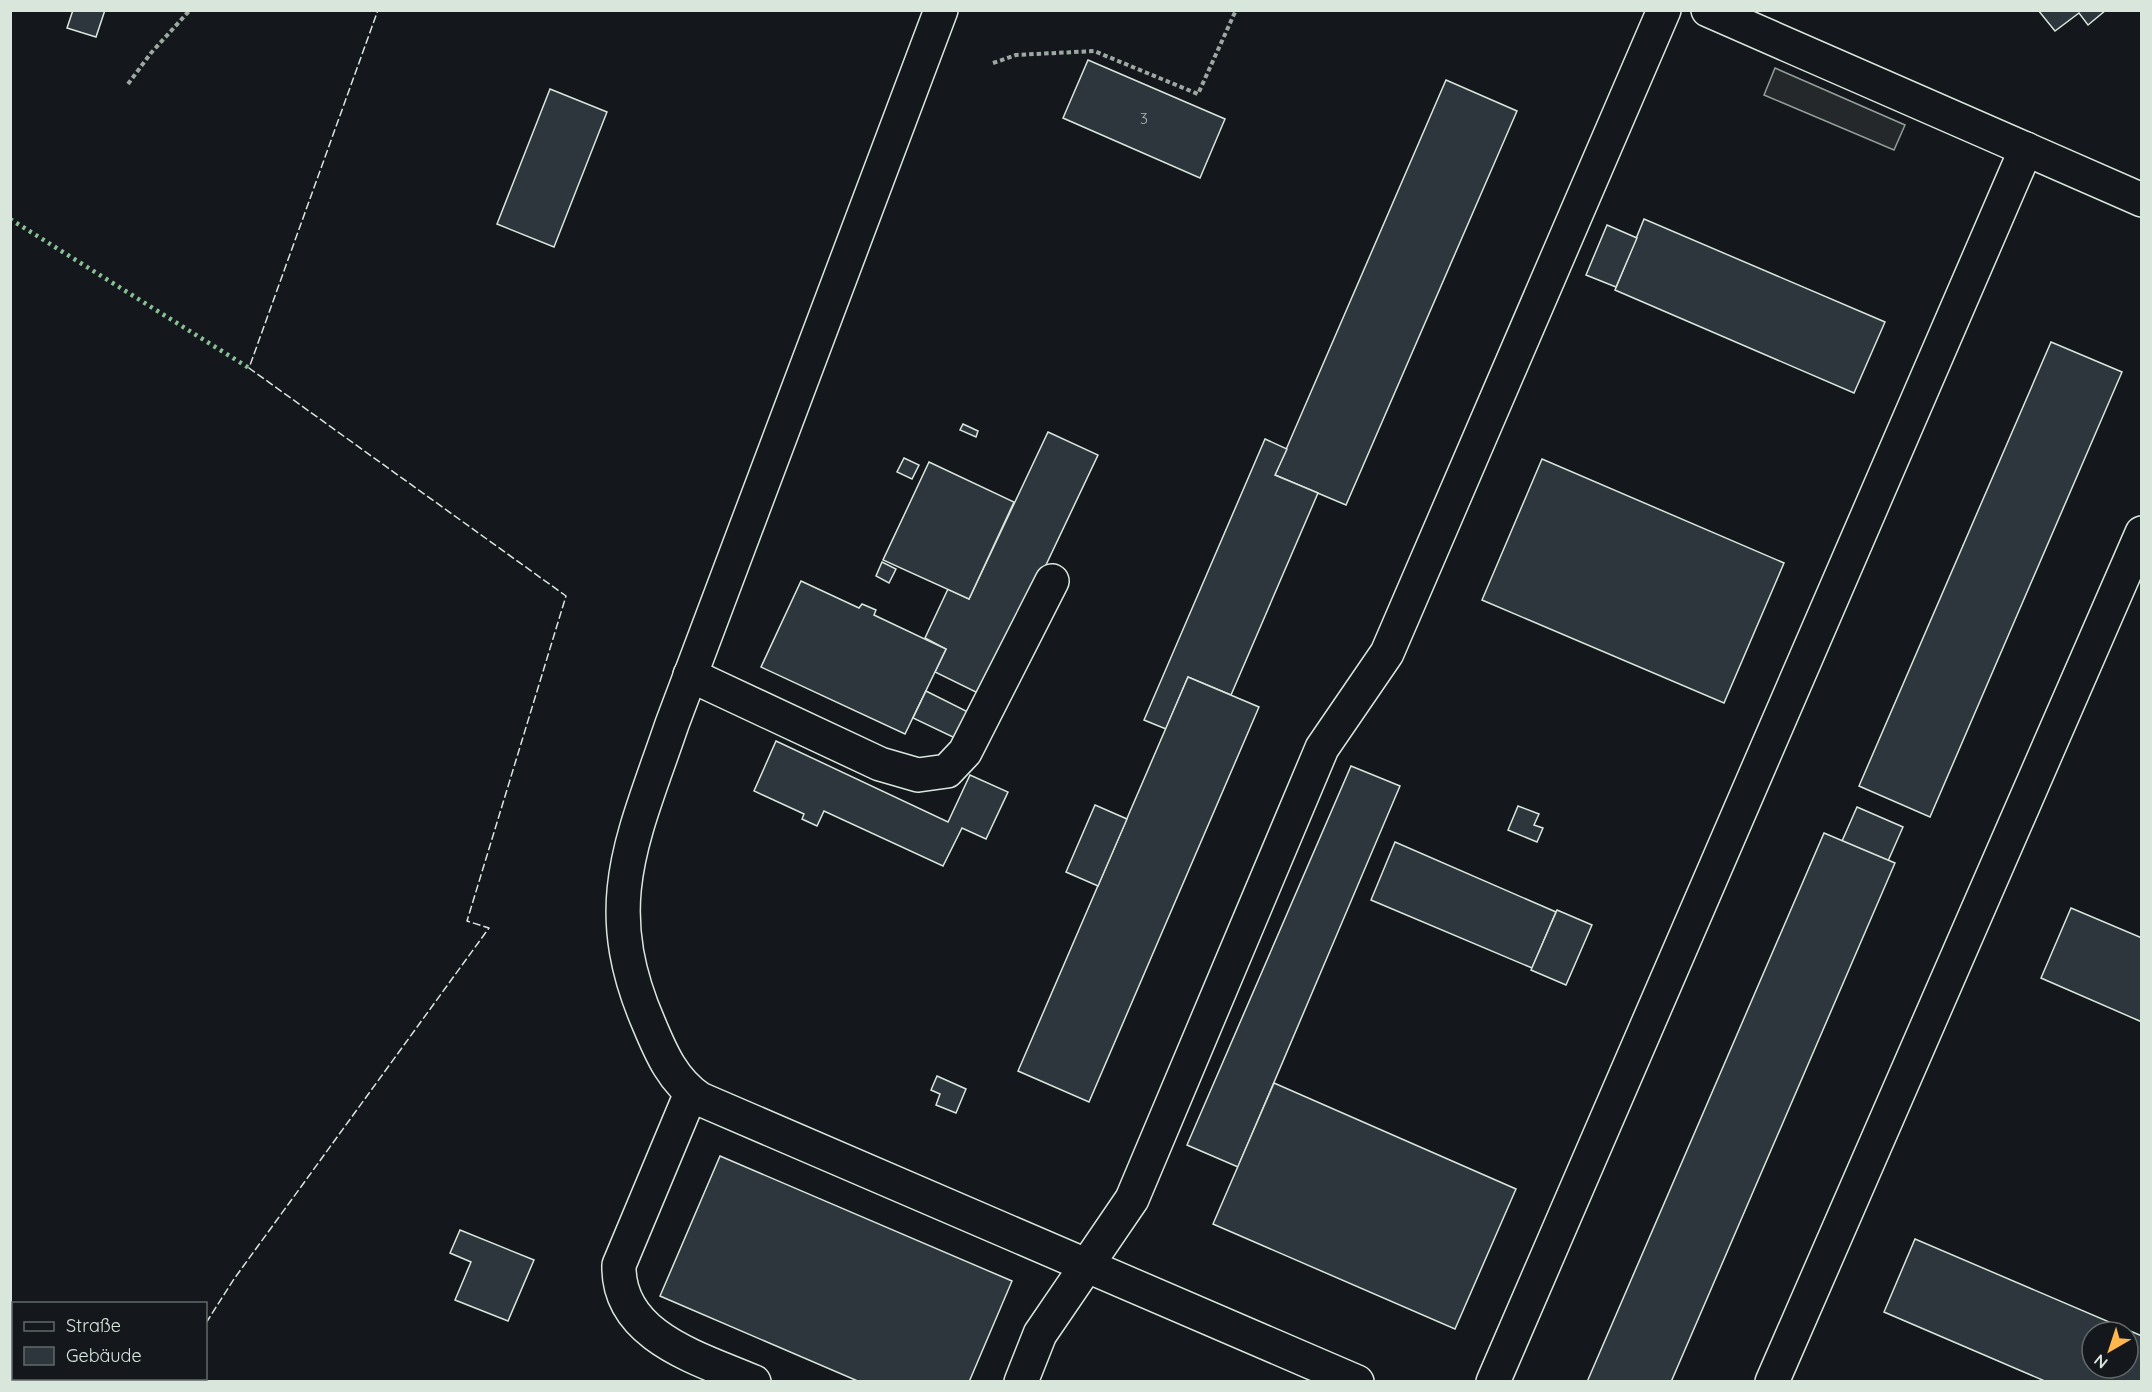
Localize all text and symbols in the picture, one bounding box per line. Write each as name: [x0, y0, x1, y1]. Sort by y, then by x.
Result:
house number: 3: [1140, 109, 1148, 128]
legend: [12, 1302, 207, 1380]
text: Straße: [66, 1314, 121, 1337]
north arrow: [2080, 1320, 2140, 1380]
text: Gebäude: [66, 1344, 142, 1367]
text: N: [2090, 1350, 2111, 1373]

